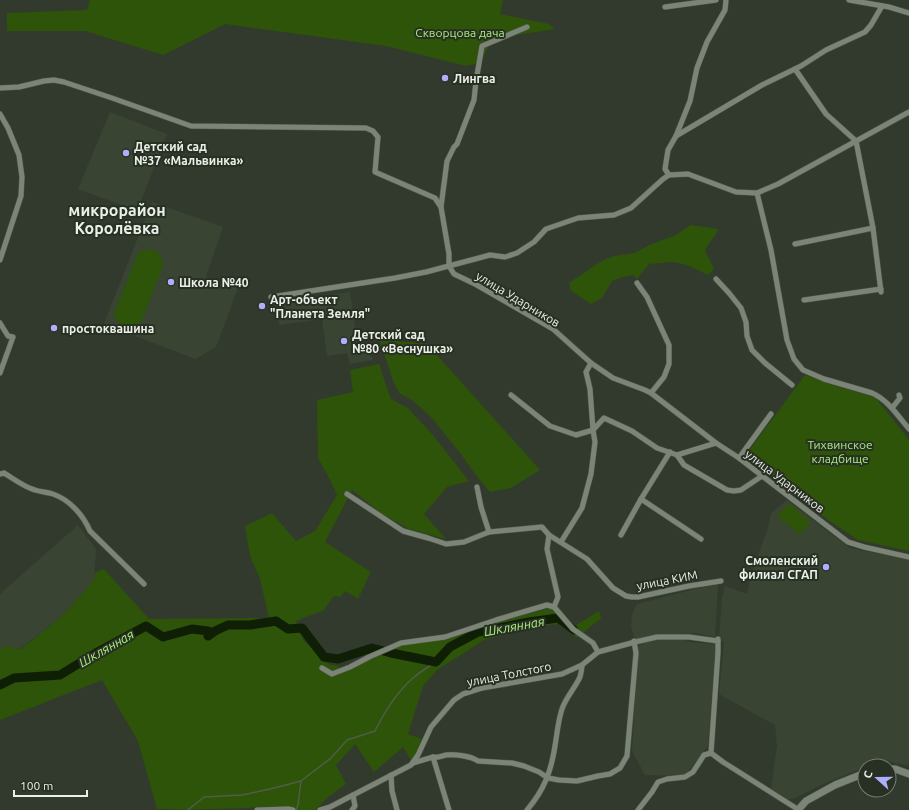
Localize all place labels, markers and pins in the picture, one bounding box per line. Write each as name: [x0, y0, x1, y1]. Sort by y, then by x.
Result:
place label: Лингва: [453, 72, 495, 85]
marker: Лингва: [440, 73, 450, 83]
place label: Детский сад №37 «Мальвинка»: [134, 140, 244, 167]
marker: Детский сад №37 «Мальвинка»: [121, 148, 131, 158]
place label: Школа №40: [179, 276, 249, 289]
marker: Школа №40: [166, 277, 176, 287]
place label: Арт-объект "Планета Земля": [270, 293, 370, 320]
marker: Арт-объект "Планета Земля": [257, 301, 267, 311]
place label: простоквашина: [62, 322, 154, 335]
marker: простоквашина: [49, 323, 59, 333]
place label: Детский сад №80 «Веснушка»: [352, 328, 453, 355]
marker: Детский сад №80 «Веснушка»: [339, 336, 349, 346]
place label: Смоленский филиал СГАП: [739, 554, 818, 581]
marker: Смоленский филиал СГАП: [821, 562, 831, 572]

